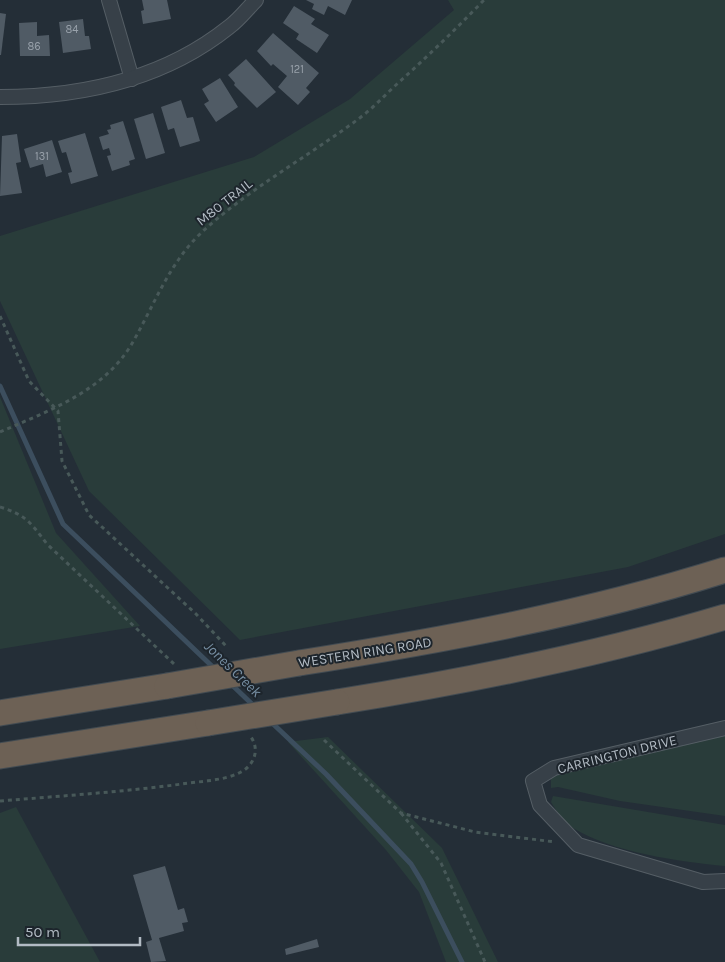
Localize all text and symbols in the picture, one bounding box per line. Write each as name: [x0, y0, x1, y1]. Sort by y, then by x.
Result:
house number: 84: [66, 23, 78, 36]
house number: 86: [27, 40, 41, 53]
house number: 121: [290, 63, 304, 76]
house number: 131: [35, 150, 49, 163]
street label: M80 TRAIL: [193, 175, 256, 229]
street label: WESTERN RING ROAD: [297, 634, 433, 671]
water label: Jones Creek: [200, 637, 266, 701]
street label: CARRINGTON DRIVE: [556, 731, 679, 778]
scale bar: [18, 914, 140, 946]
text: 50 m: [25, 923, 60, 941]

